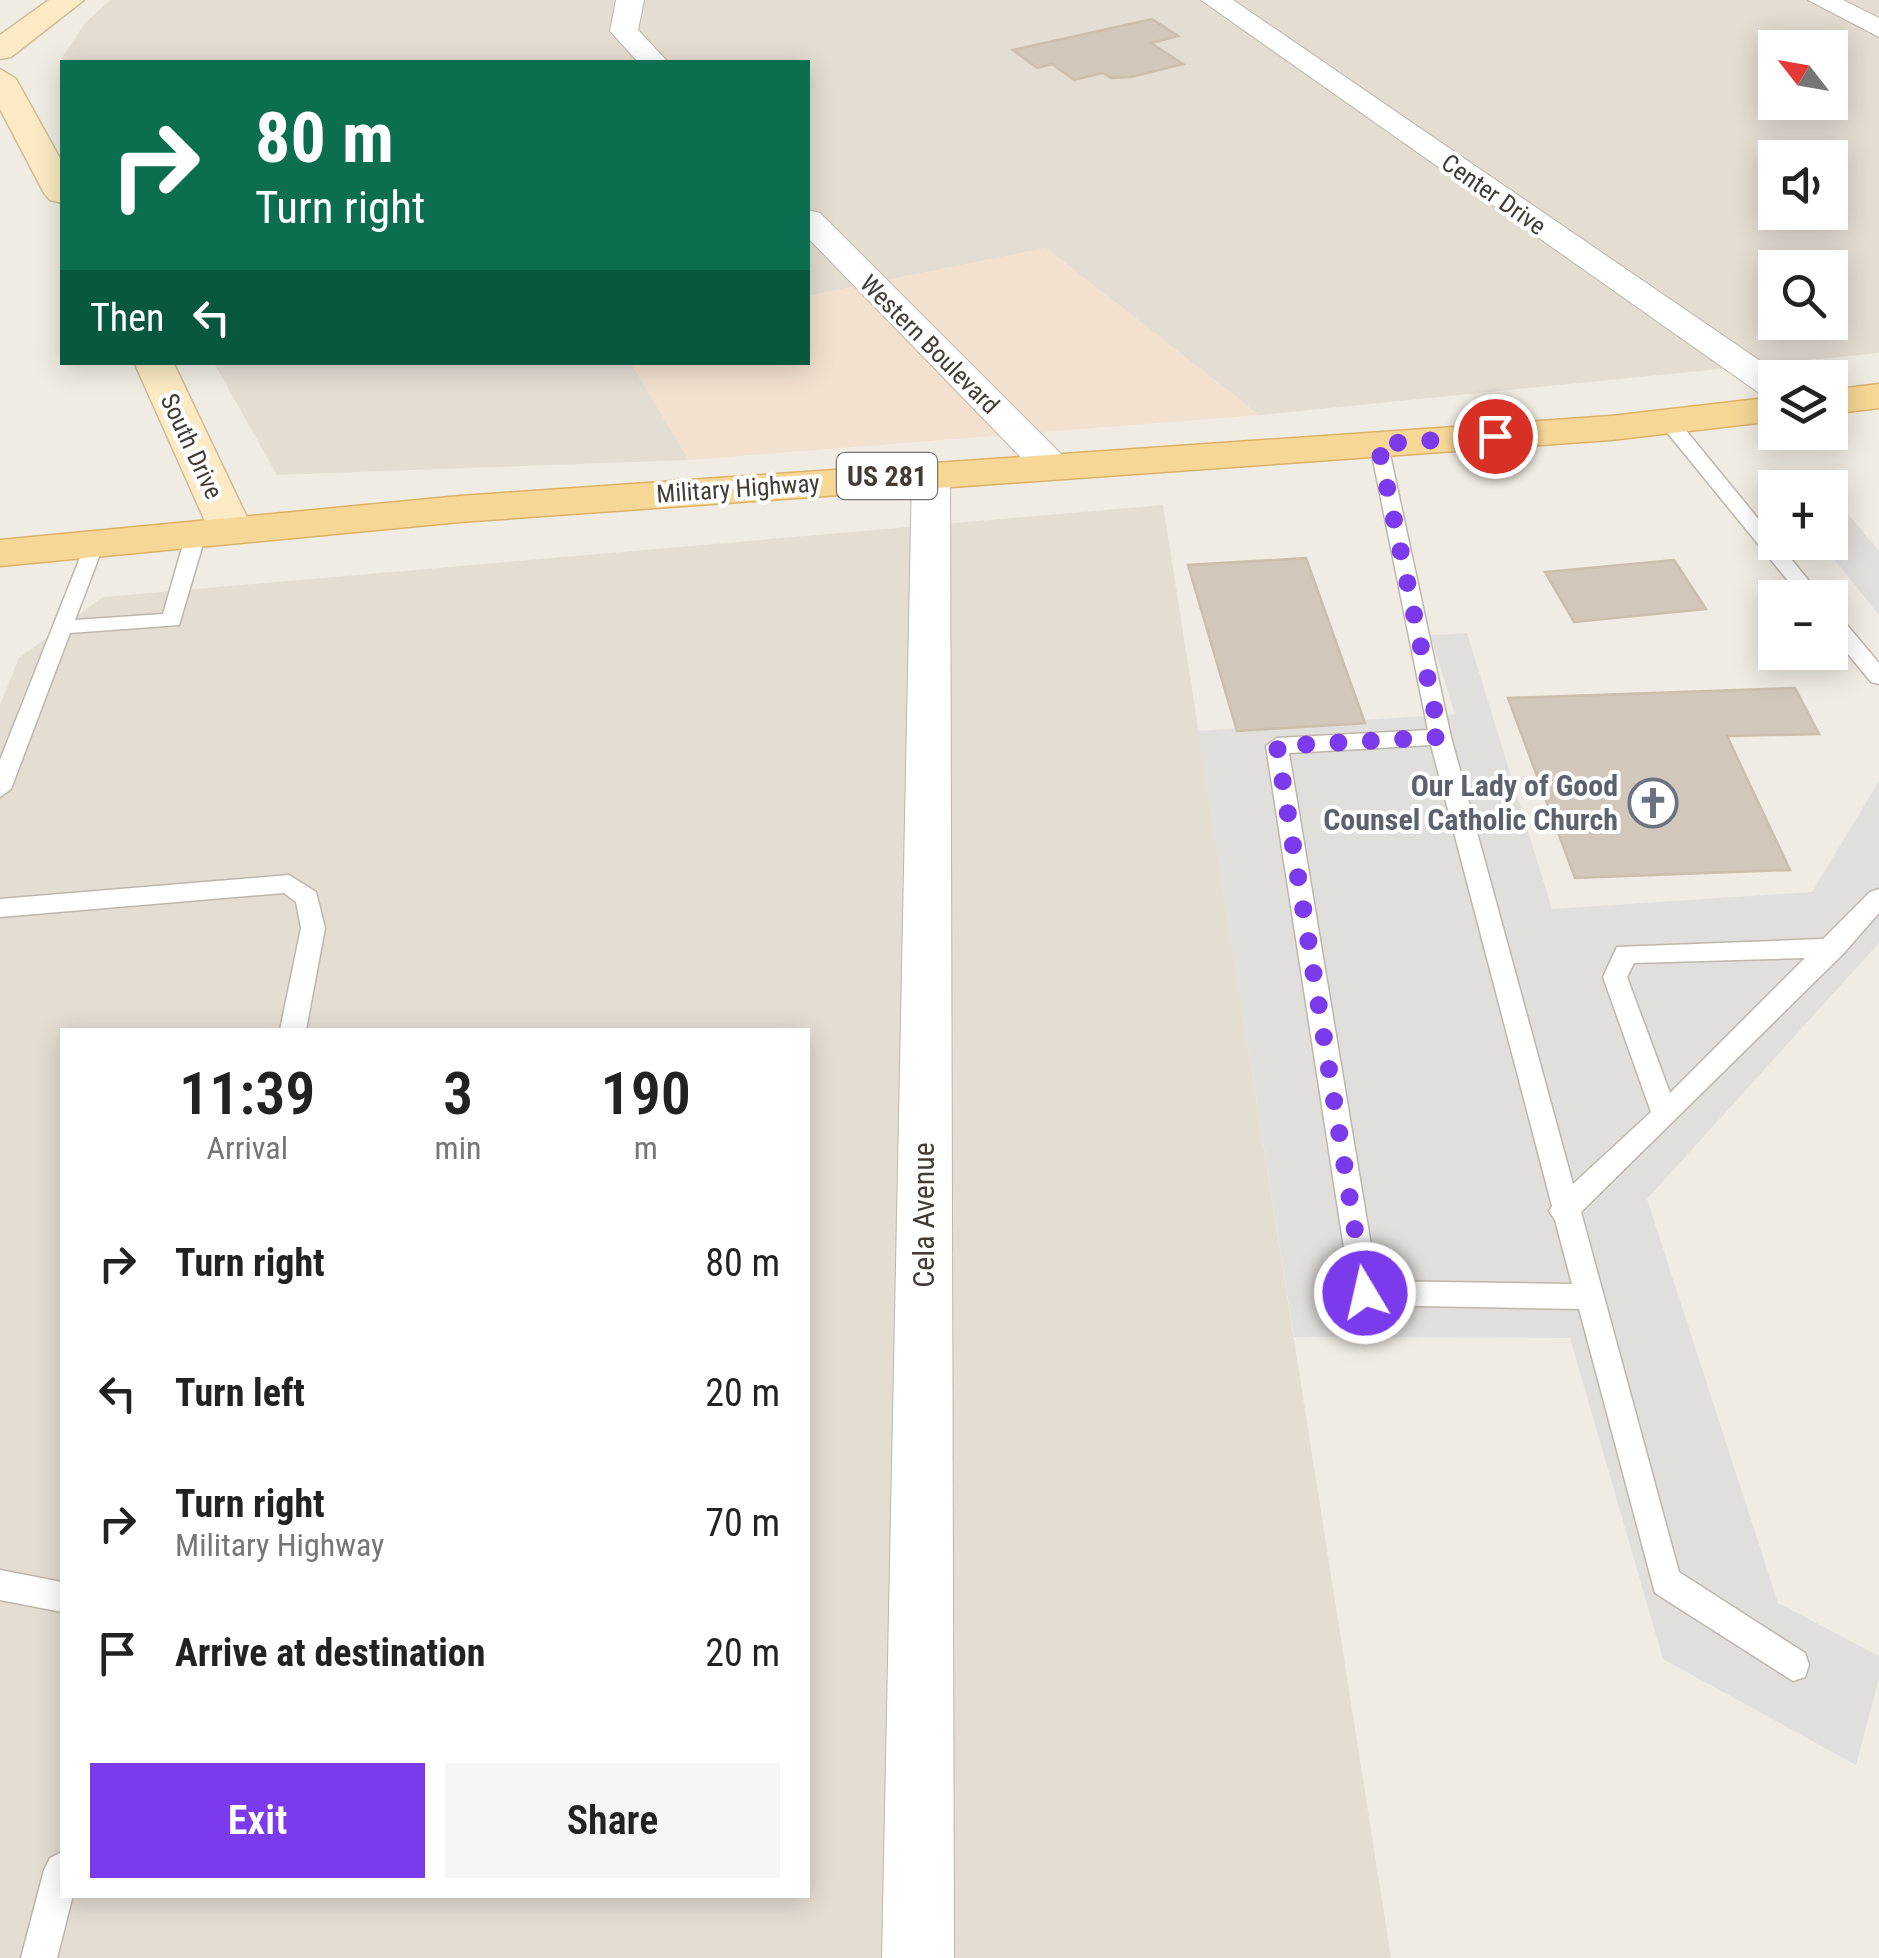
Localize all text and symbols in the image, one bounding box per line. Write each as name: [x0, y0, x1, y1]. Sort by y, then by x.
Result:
north arrow: [1758, 30, 1848, 120]
map controls: [1758, 30, 1848, 670]
text: 80 m: [255, 97, 394, 179]
icon: right: [90, 100, 220, 230]
button: sound: [1758, 140, 1848, 230]
street label: Center Drive: [1436, 148, 1551, 241]
text: Turn right: [255, 181, 425, 234]
button: search: [1758, 250, 1848, 340]
street label: Western Boulevard: [854, 269, 1005, 420]
icon: left: [184, 290, 239, 345]
text: Then: [90, 296, 164, 340]
button: layers: [1758, 360, 1848, 450]
street label: South Drive: [155, 389, 229, 503]
pin: [1453, 394, 1538, 479]
icon: arrive: [1468, 409, 1523, 464]
road number: US 281: [837, 453, 937, 499]
street label: Military Highway: [655, 468, 821, 509]
button: +: [1758, 470, 1848, 560]
button: −: [1758, 580, 1848, 670]
place label: Our Lady of Good Counsel Catholic Church: [1323, 768, 1618, 837]
church icon: Our Lady of Good Counsel Catholic Church: [1627, 777, 1679, 829]
text: 11:39: [179, 1058, 316, 1129]
text: 3: [443, 1058, 473, 1129]
text: 190: [600, 1058, 691, 1129]
text: Arrival: [207, 1129, 288, 1167]
text: min: [435, 1129, 481, 1167]
text: m: [634, 1129, 658, 1167]
street label: Cela Avenue: [906, 1142, 941, 1288]
icon: right: [90, 1236, 145, 1291]
text: Turn right: [175, 1241, 325, 1285]
text: 80 m: [705, 1241, 780, 1285]
position arrow: [1313, 1241, 1417, 1345]
icon: left: [90, 1366, 145, 1421]
text: Turn left: [175, 1371, 305, 1415]
text: 20 m: [705, 1371, 780, 1415]
text: Turn right: [175, 1482, 325, 1526]
icon: right: [90, 1496, 145, 1551]
text: 70 m: [705, 1501, 780, 1545]
text: Military Highway: [175, 1526, 384, 1564]
icon: arrive: [90, 1626, 145, 1681]
text: Arrive at destination: [175, 1631, 485, 1675]
text: 20 m: [705, 1631, 780, 1675]
button: Exit: [90, 1763, 425, 1878]
button: Share: [445, 1763, 780, 1878]

